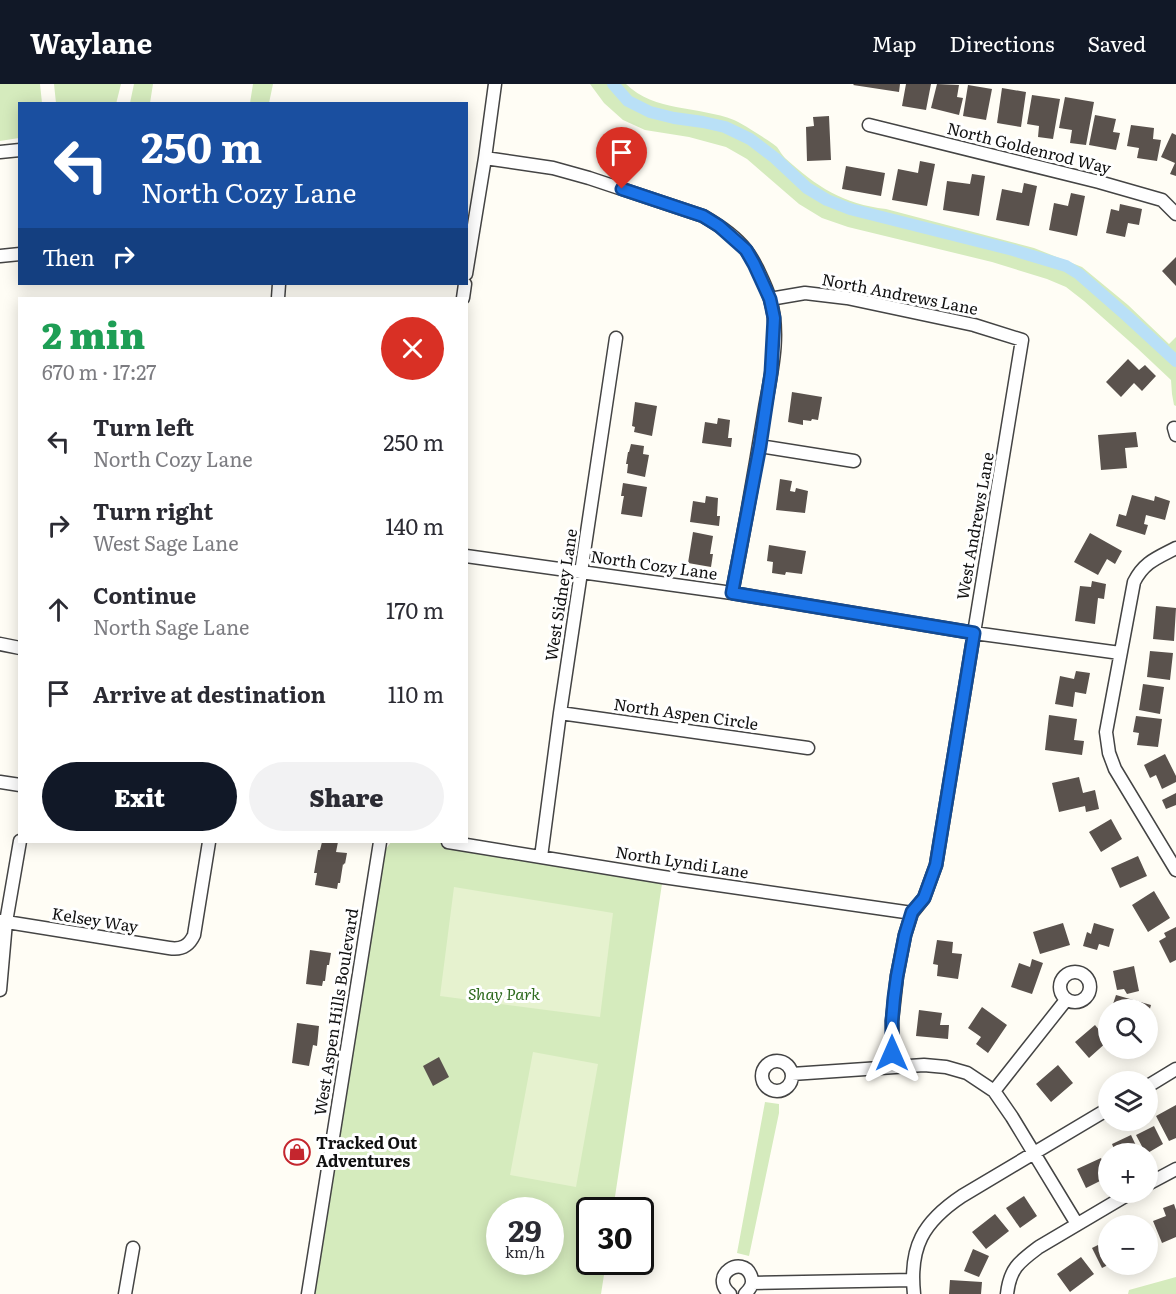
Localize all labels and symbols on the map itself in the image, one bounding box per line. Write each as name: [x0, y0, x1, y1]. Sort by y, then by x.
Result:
street label: North Goldenrod Way: [945, 115, 1114, 179]
pin: [596, 127, 647, 189]
street label: North Andrews Lane: [820, 266, 980, 320]
street label: West Andrews Lane: [949, 450, 999, 602]
street label: West Sidney Lane: [538, 527, 582, 663]
street label: North Cozy Lane: [589, 543, 719, 585]
street label: North Aspen Circle: [612, 691, 760, 735]
street label: North Lyndi Lane: [614, 839, 750, 883]
street label: Kelsey Way: [50, 900, 141, 938]
street label: West Aspen Hills Boulevard: [307, 906, 363, 1117]
park label: Shay Park: [468, 981, 540, 1005]
position arrow: [860, 1021, 924, 1085]
place label: Tracked Out Adventures: [316, 1130, 417, 1172]
shop icon: Tracked Out Adventures: [282, 1137, 312, 1167]
speed limit sign: 30: [576, 1197, 654, 1275]

